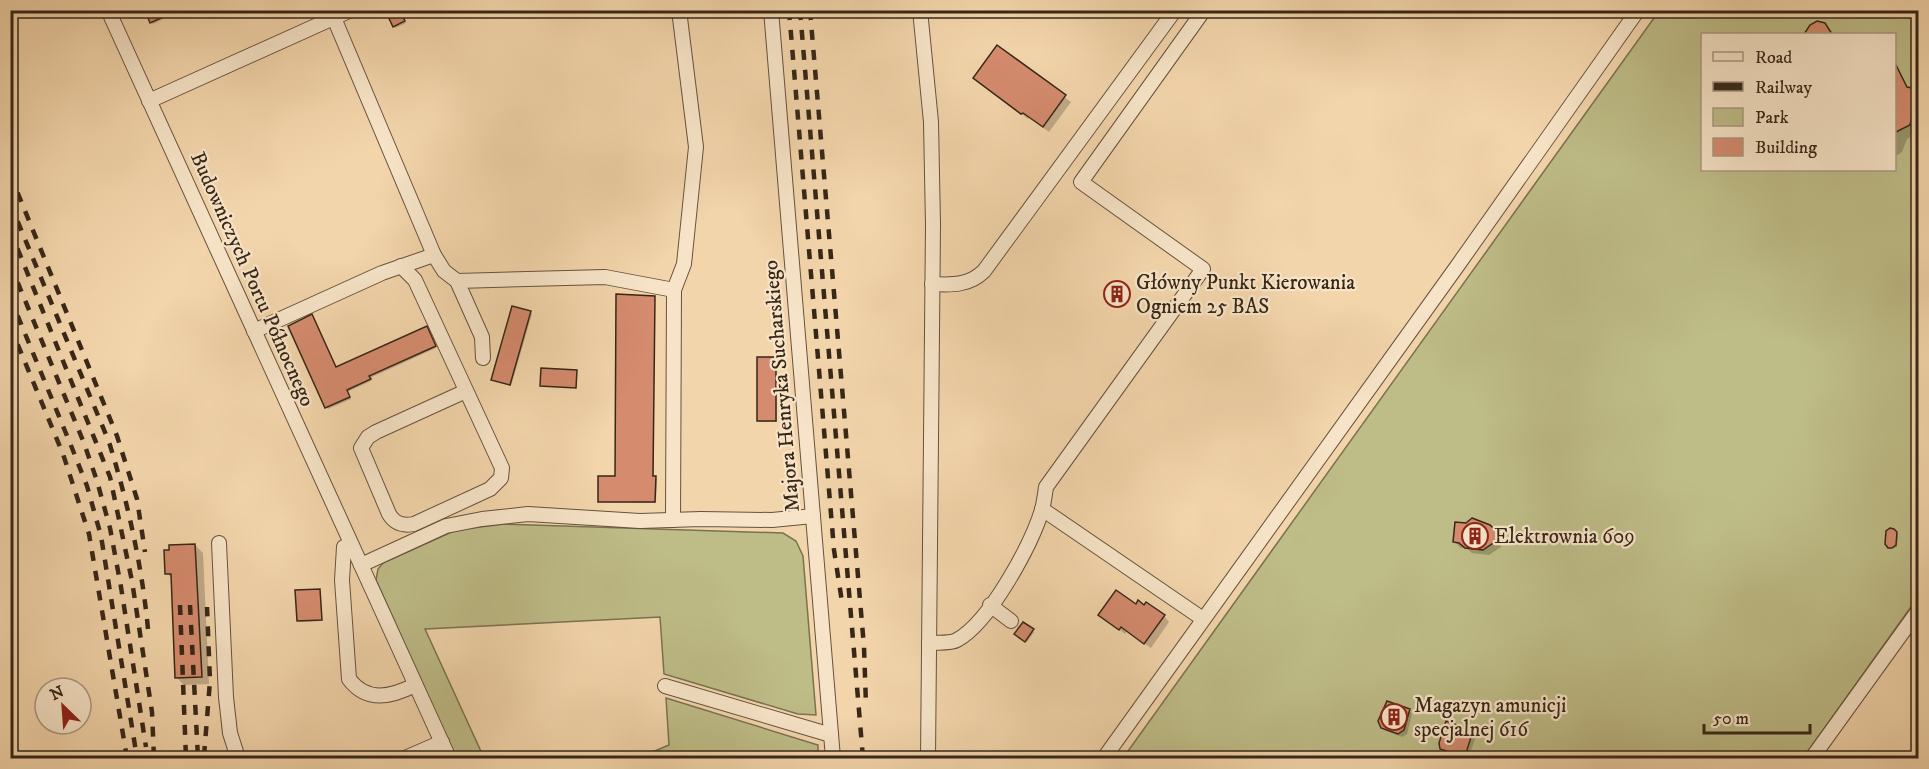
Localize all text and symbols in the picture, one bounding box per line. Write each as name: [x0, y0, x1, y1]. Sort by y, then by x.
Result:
legend: [1701, 33, 1896, 171]
text: Road: [1755, 47, 1792, 69]
text: Railway: [1755, 77, 1813, 99]
text: Park: [1755, 107, 1789, 129]
text: Building: [1755, 137, 1817, 159]
street label: Budowniczych Portu Północnego: [184, 148, 320, 411]
street label: Majora Henryka Sucharskiego: [758, 259, 806, 513]
place label: Główny Punkt Kierowania Ogniem 25 BAS: [1136, 270, 1355, 320]
building icon: Główny Punkt Kierowania Ogniem 25 BAS: [1102, 279, 1132, 309]
building icon: Elektrownia 609: [1460, 521, 1490, 551]
place label: Elektrownia 609: [1494, 524, 1635, 550]
north arrow: [33, 676, 93, 736]
text: N: [47, 681, 67, 705]
place label: Magazyn amunicji specjalnej 616: [1414, 693, 1566, 743]
scale bar: [1704, 697, 1810, 735]
building icon: Magazyn amunicji specjalnej 616: [1379, 702, 1409, 732]
text: 50 m: [1713, 708, 1749, 730]

